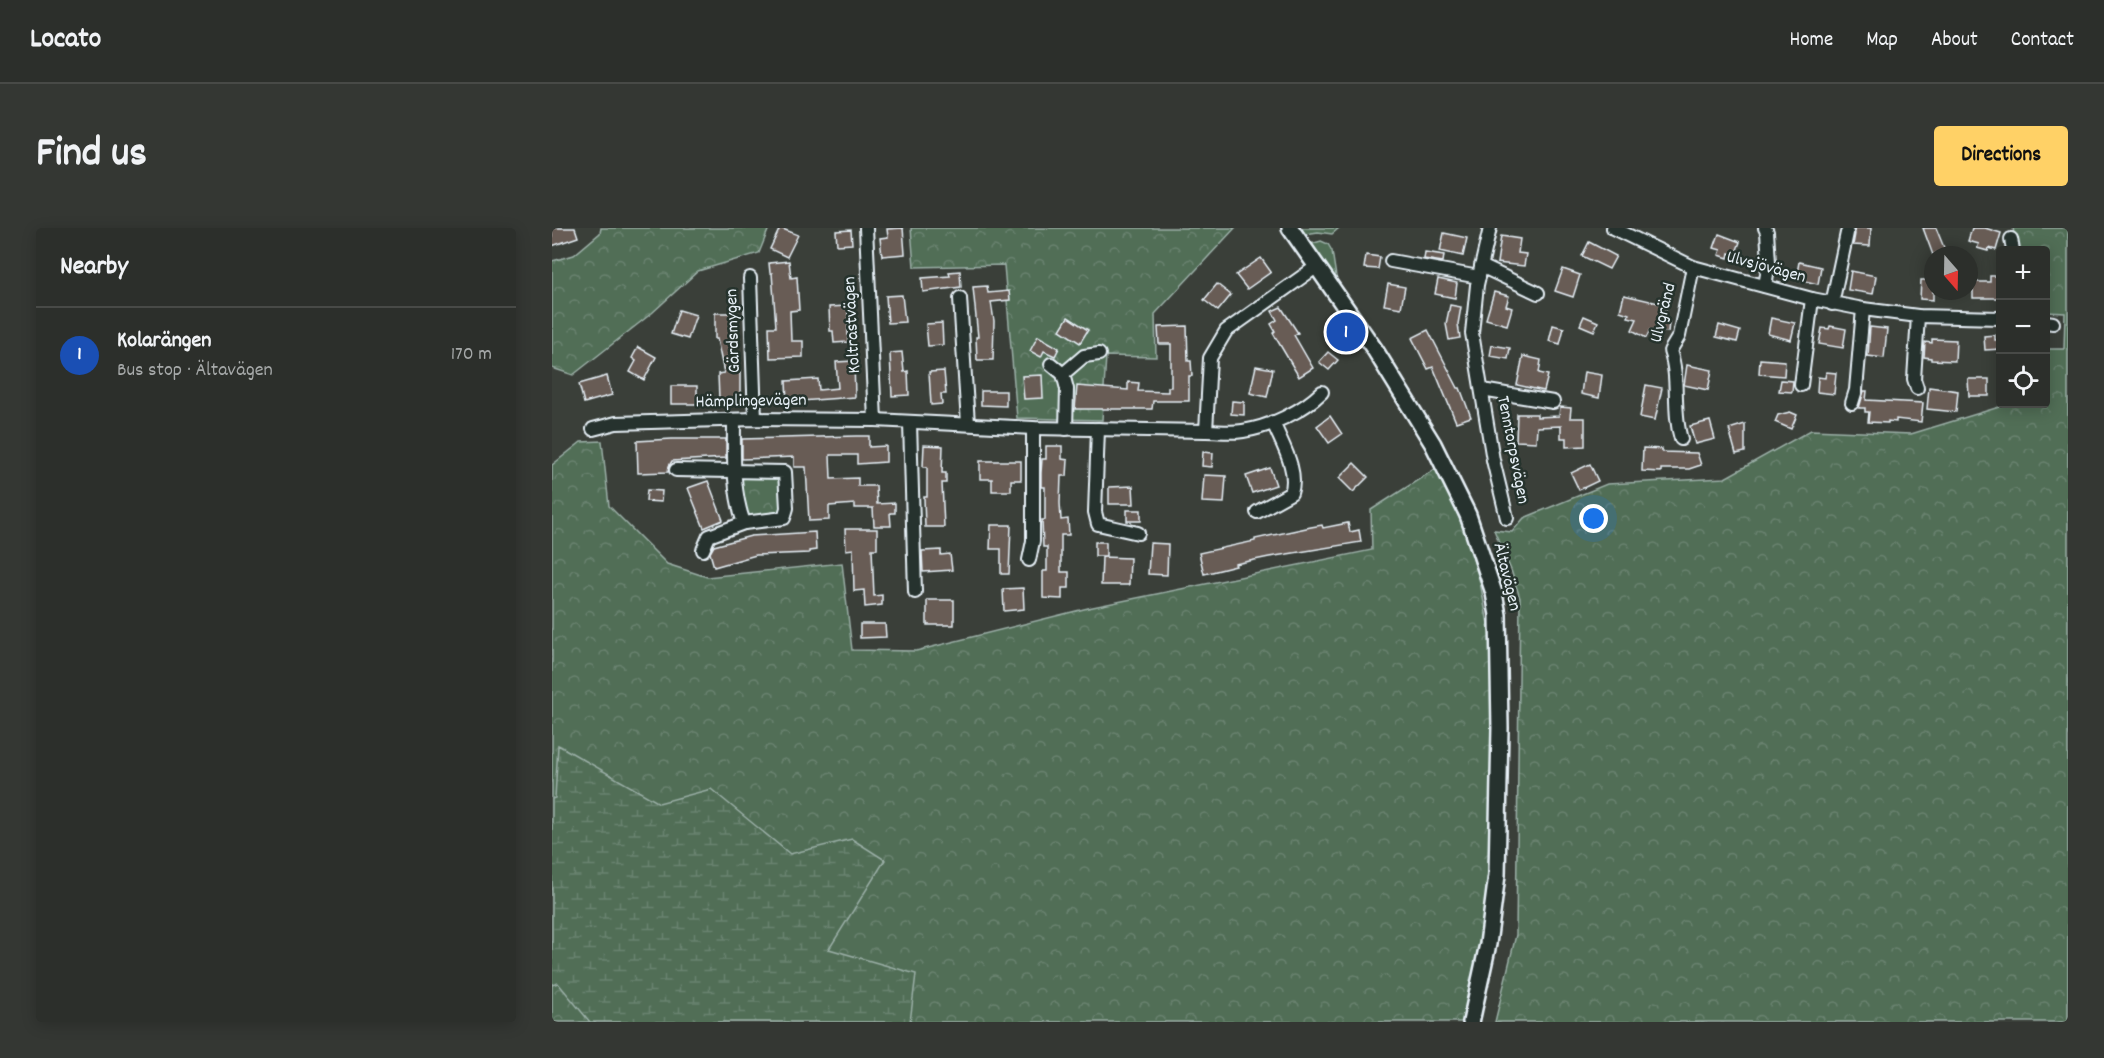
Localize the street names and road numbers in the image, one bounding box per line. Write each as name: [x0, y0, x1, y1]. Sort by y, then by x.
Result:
street label: Ulvsjövägen: [1723, 245, 1809, 291]
street label: Koltrastvägen: [838, 276, 868, 374]
street label: Ulvgränd: [1645, 280, 1683, 346]
street label: Gärdsmygen: [720, 288, 748, 374]
street label: Hämplingevägen: [695, 389, 807, 415]
street label: Tenntorpsvägen: [1489, 394, 1535, 506]
street label: Ältavägen: [1485, 540, 1527, 614]

